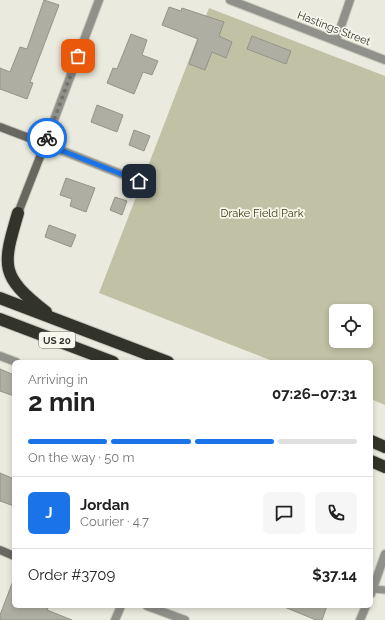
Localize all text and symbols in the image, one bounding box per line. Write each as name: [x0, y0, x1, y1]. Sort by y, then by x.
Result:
street label: Hastings Street: [295, 9, 373, 48]
pin: [61, 39, 95, 73]
icon: bag: [67, 45, 89, 67]
courier: [27, 118, 67, 158]
icon: bike: [36, 127, 58, 149]
pin: [122, 164, 156, 198]
icon: home: [128, 170, 150, 192]
park label: Drake Field Park: [221, 207, 304, 220]
map controls: [329, 304, 373, 348]
button: locate: [329, 304, 373, 348]
road number: US 20: [39, 332, 75, 348]
text: Arriving in: [28, 372, 88, 387]
text: 07:26–07:31: [272, 385, 357, 403]
text: 2 min: [28, 387, 95, 417]
text: On the way · 50 m: [28, 450, 135, 465]
button: chat: [263, 492, 305, 534]
button: phone: [315, 492, 357, 534]
text: Jordan: [80, 496, 129, 514]
text: J: [45, 504, 53, 522]
text: Courier · 4.7: [80, 514, 149, 529]
text: Order #3709: [28, 566, 115, 584]
text: $37.14: [312, 566, 357, 584]

